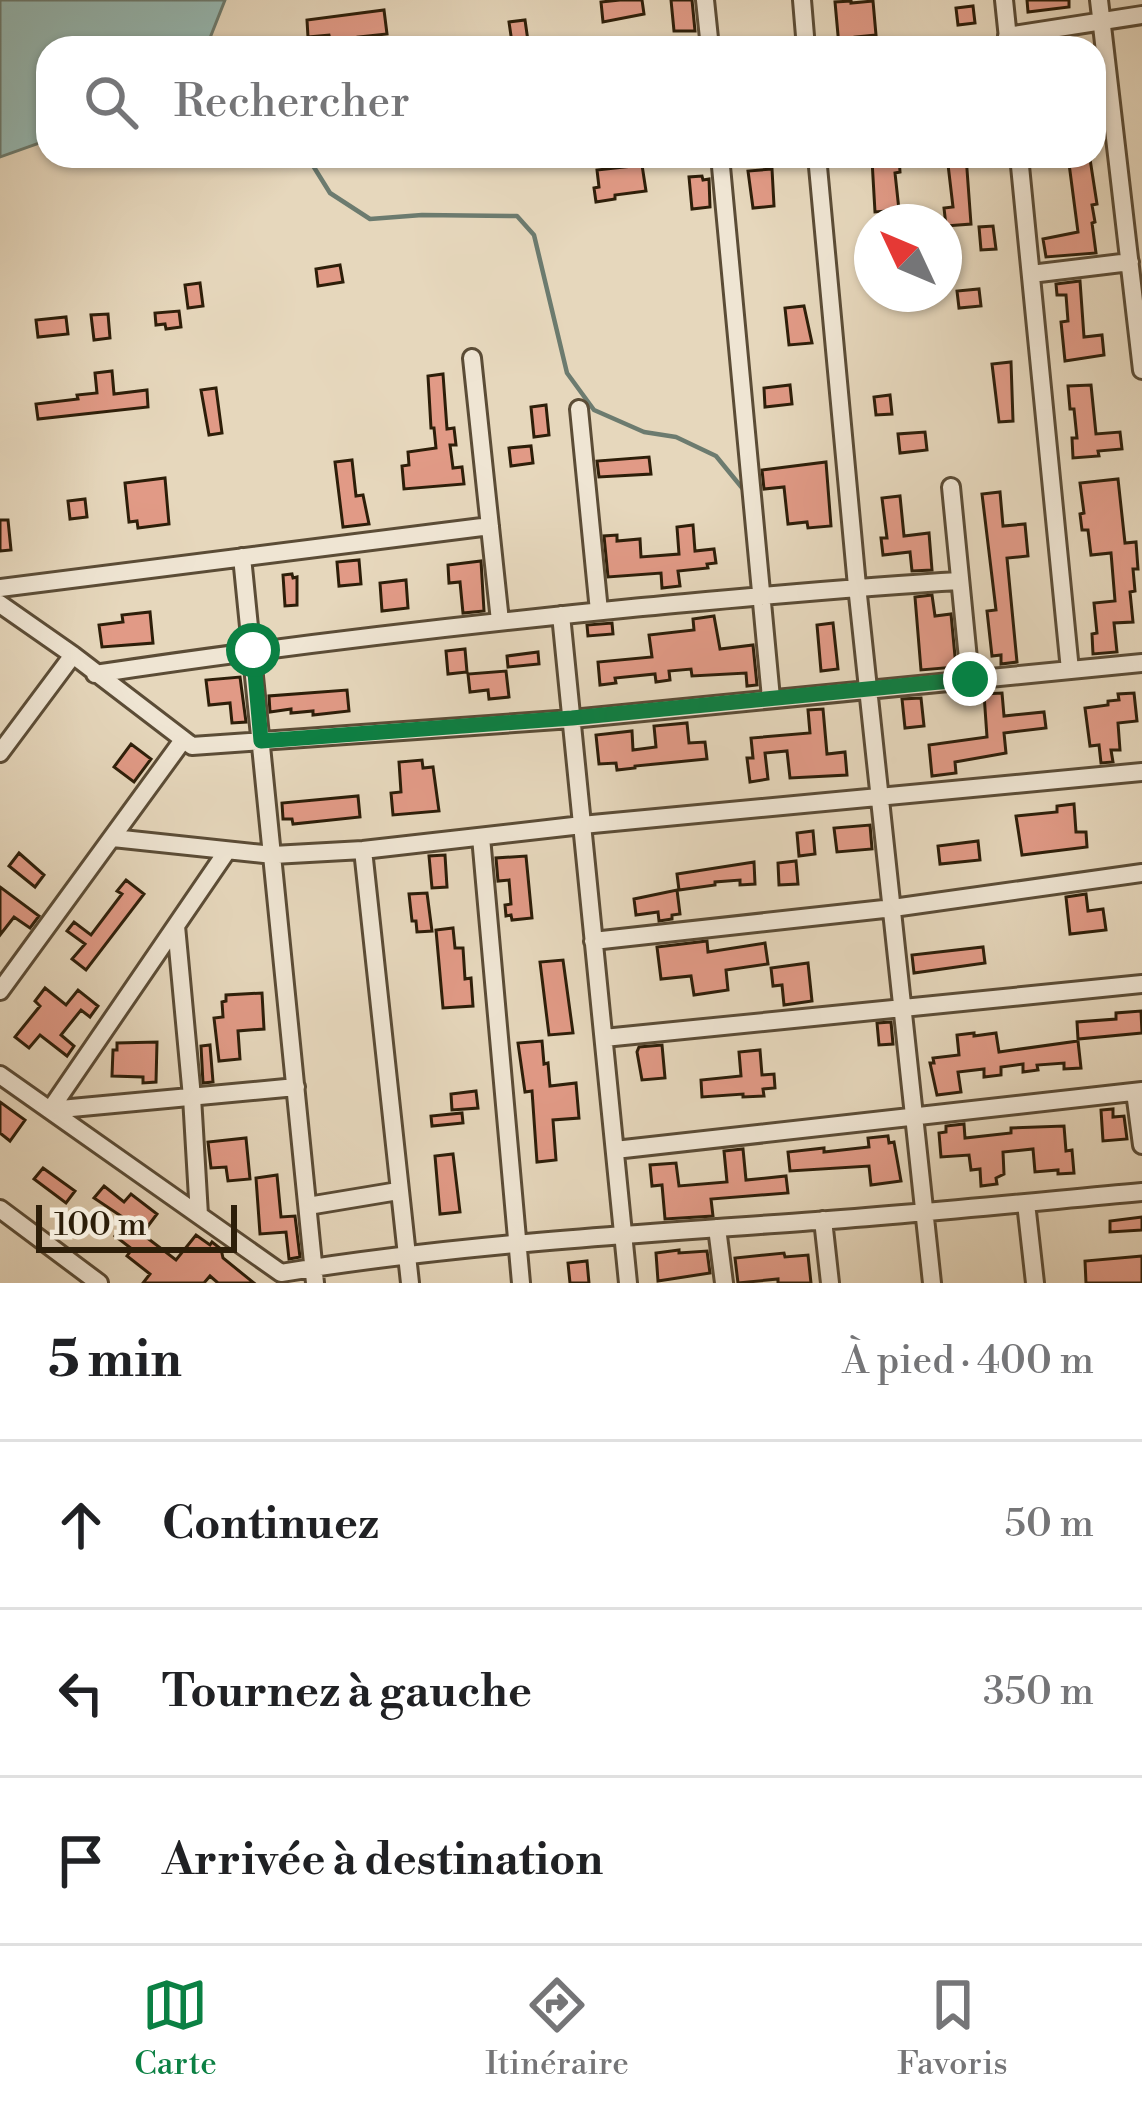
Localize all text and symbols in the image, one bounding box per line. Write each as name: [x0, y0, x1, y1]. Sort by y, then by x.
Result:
search box: [36, 36, 1106, 168]
icon: search: [78, 69, 144, 135]
text: Rechercher: [174, 74, 410, 131]
north arrow: [854, 204, 962, 312]
route start: [226, 623, 280, 677]
route end: [943, 652, 997, 706]
scale bar: [36, 1199, 237, 1252]
text: 100 m: [54, 1205, 147, 1246]
text: 5 min: [48, 1329, 182, 1393]
text: À pied · 400 m: [842, 1337, 1094, 1386]
icon: ahead: [48, 1492, 114, 1558]
text: Continuez: [162, 1496, 379, 1553]
text: 50 m: [1004, 1500, 1094, 1549]
icon: left: [48, 1660, 114, 1726]
text: Tournez à gauche: [162, 1664, 532, 1721]
text: 350 m: [983, 1668, 1094, 1717]
icon: arrive: [48, 1828, 114, 1894]
text: Arrivée à destination: [162, 1832, 603, 1889]
tab: Carte: [134, 1972, 217, 2085]
tab: Itinéraire: [485, 1972, 629, 2085]
tab: Favoris: [897, 1972, 1008, 2085]

